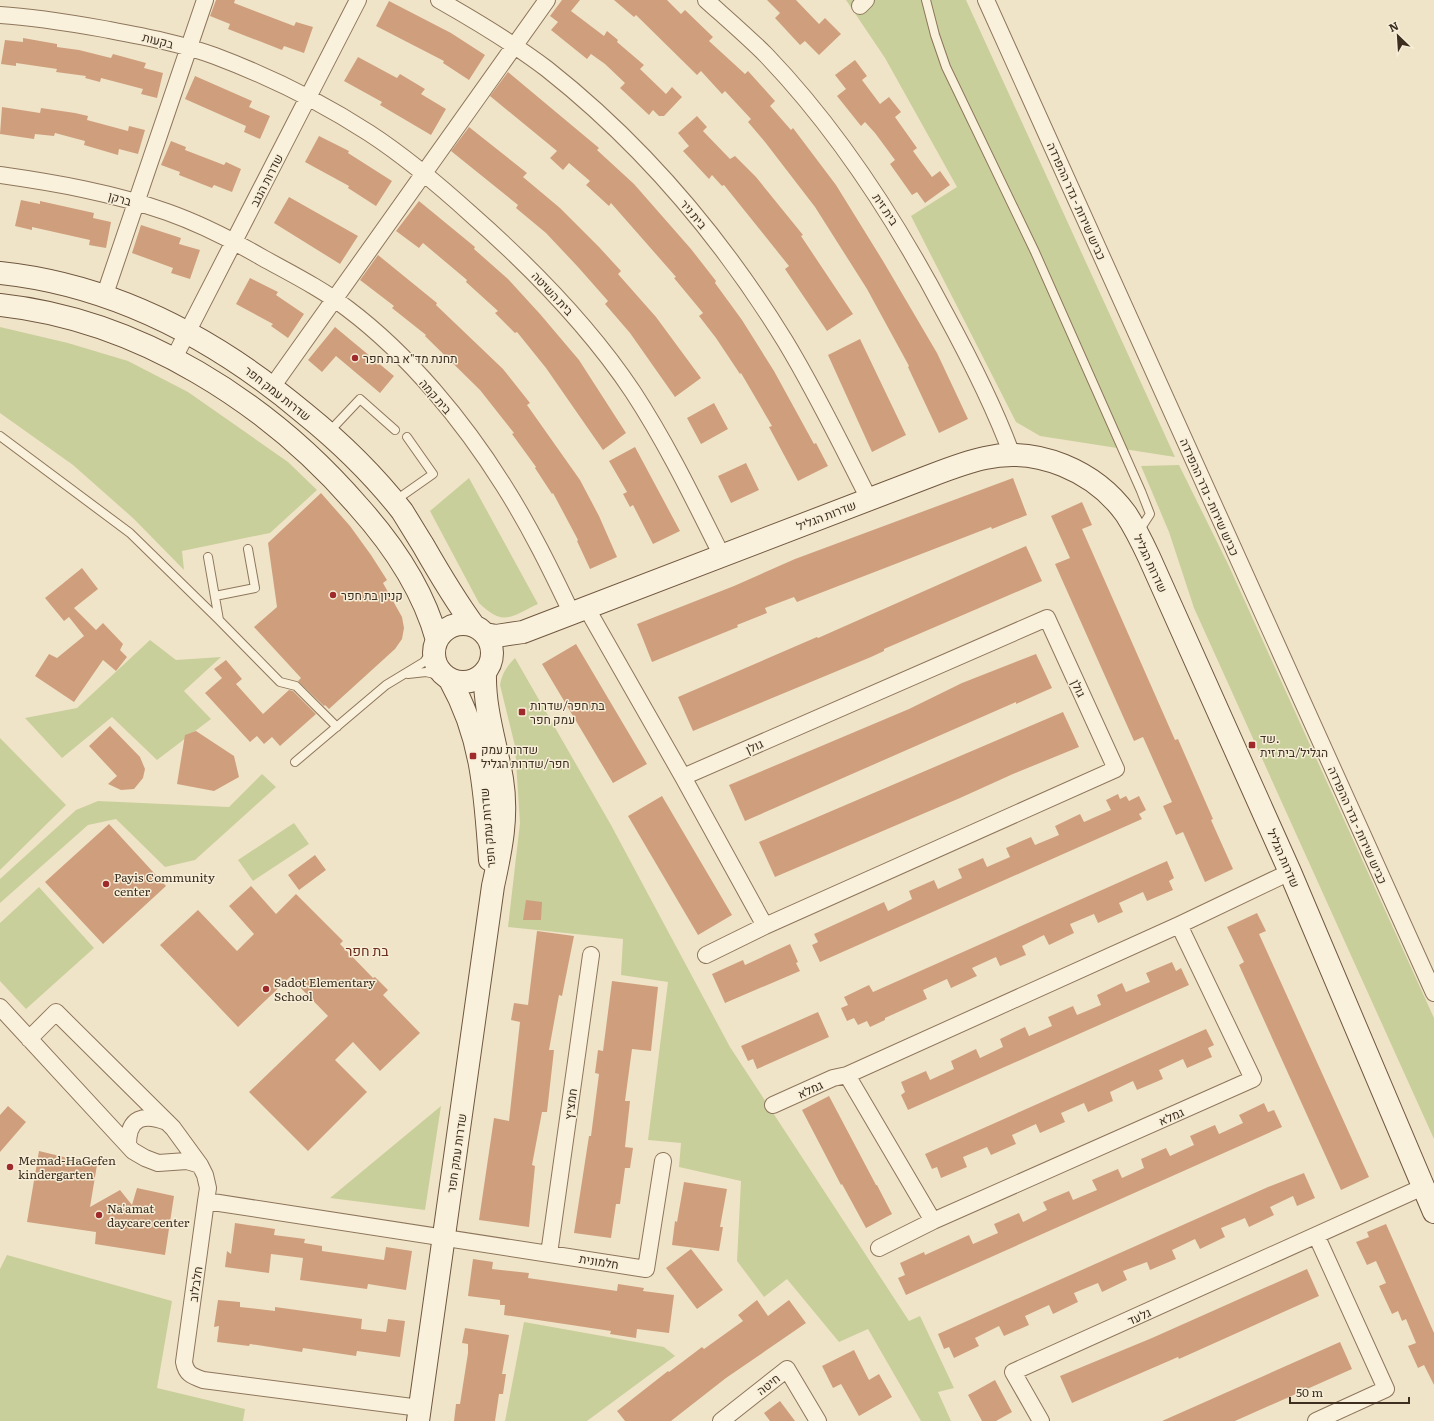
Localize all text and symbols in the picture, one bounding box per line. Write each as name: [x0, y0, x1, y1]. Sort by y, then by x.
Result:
north arrow: [1378, 16, 1418, 56]
text: N: [1386, 17, 1401, 35]
street label: בקעות: [140, 27, 176, 53]
street label: כביש שירות - גדר ההפרדה: [1043, 139, 1111, 263]
street label: שדרות הנגב: [245, 150, 287, 210]
street label: ברקן: [106, 186, 134, 210]
street label: בית זית: [869, 189, 904, 229]
street label: בית ניר: [676, 195, 712, 233]
street label: בית השיטה: [528, 267, 579, 320]
place label: תחנת מד"א בת חפר: [363, 349, 458, 367]
marker: תחנת מד"א בת חפר: [350, 353, 360, 363]
street label: שדרות עמק חפר: [241, 361, 315, 425]
street label: בית קמה: [415, 374, 457, 418]
street label: כביש שירות - גדר ההפרדה: [1176, 435, 1244, 559]
street label: שדרות הגליל: [793, 495, 859, 535]
street label: שדרות הגליל: [1130, 531, 1172, 595]
place label: קניון בת חפר: [341, 586, 403, 604]
marker: קניון בת חפר: [328, 590, 338, 600]
street label: גולן: [1067, 676, 1091, 700]
place label: בת חפר/שדרות עמק חפר: [530, 696, 605, 728]
marker: בת חפר/שדרות עמק חפר: [517, 707, 527, 717]
place label: שד. הגליל/בית זית: [1260, 729, 1328, 761]
street label: גולן: [742, 734, 766, 758]
place label: שדרות עמק חפר/שדרות הגליל: [481, 740, 570, 772]
marker: שד. הגליל/בית זית: [1247, 740, 1257, 750]
marker: שדרות עמק חפר/שדרות הגליל: [468, 751, 478, 761]
street label: כביש שירות - גדר ההפרדה: [1324, 763, 1392, 887]
street label: שדרות עמק חפר: [475, 787, 499, 869]
street label: שדרות הגליל: [1263, 826, 1305, 890]
place label: Payis Community center: [114, 868, 215, 900]
marker: Payis Community center: [101, 879, 111, 889]
district label: בת חפר: [345, 940, 389, 960]
place label: Sadot Elementary School: [274, 973, 375, 1005]
marker: Sadot Elementary School: [261, 984, 271, 994]
street label: גמלא: [794, 1075, 826, 1103]
street label: חמציץ: [559, 1087, 581, 1121]
street label: גמלא: [1155, 1102, 1187, 1130]
street label: שדרות עמק חפר: [442, 1112, 470, 1194]
place label: Memad-HaGefen kindergarten: [18, 1151, 116, 1183]
marker: Memad-HaGefen kindergarten: [5, 1162, 15, 1172]
place label: Na'amat daycare center: [107, 1199, 190, 1231]
marker: Na'amat daycare center: [94, 1210, 104, 1220]
street label: חלמונית: [578, 1249, 620, 1273]
street label: חלבלוב: [184, 1265, 206, 1303]
street label: גלעד: [1124, 1303, 1154, 1329]
street label: חיטה: [752, 1369, 784, 1399]
scale bar: [1290, 1379, 1409, 1405]
text: 50 m: [1296, 1383, 1323, 1401]

